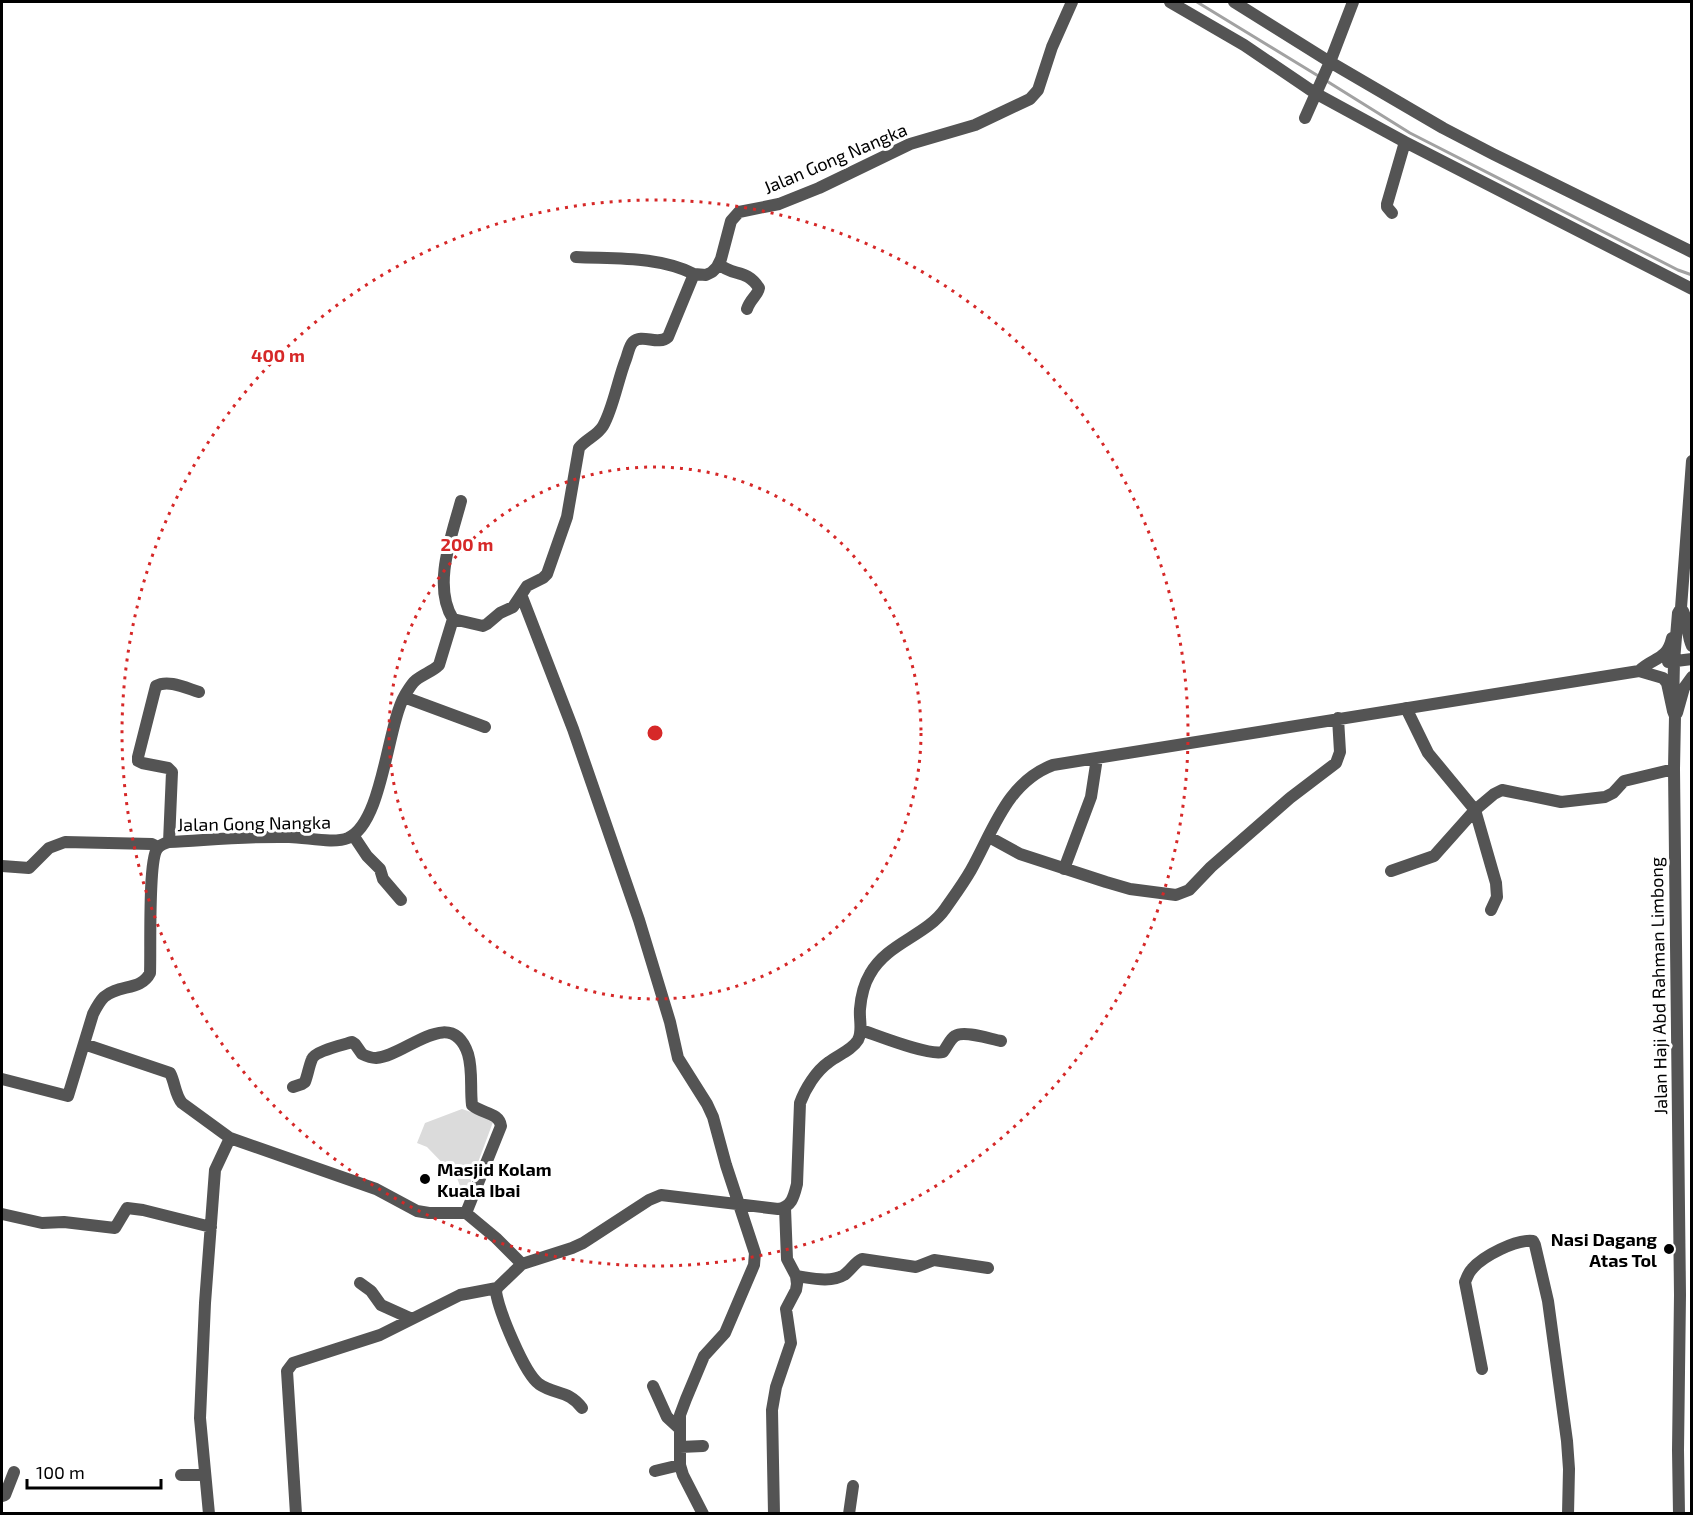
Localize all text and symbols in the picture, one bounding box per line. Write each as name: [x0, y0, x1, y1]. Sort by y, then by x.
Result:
street label: Jalan Gong Nangka: [760, 118, 910, 198]
text: 400 m: [251, 344, 305, 366]
text: 200 m: [441, 533, 493, 555]
centre of rings: [645, 723, 665, 743]
street label: Jalan Gong Nangka: [177, 811, 331, 835]
street label: Jalan Haji Abd Rahman Limbong: [1645, 857, 1671, 1115]
place label: Masjid Kolam Kuala Ibai: [437, 1158, 552, 1201]
marker: Masjid Kolam Kuala Ibai: [418, 1172, 432, 1186]
place label: Nasi Dagang Atas Tol: [1551, 1228, 1658, 1271]
marker: Nasi Dagang Atas Tol: [1662, 1242, 1676, 1256]
scale bar: [27, 1452, 160, 1490]
text: 100 m: [36, 1461, 85, 1483]

